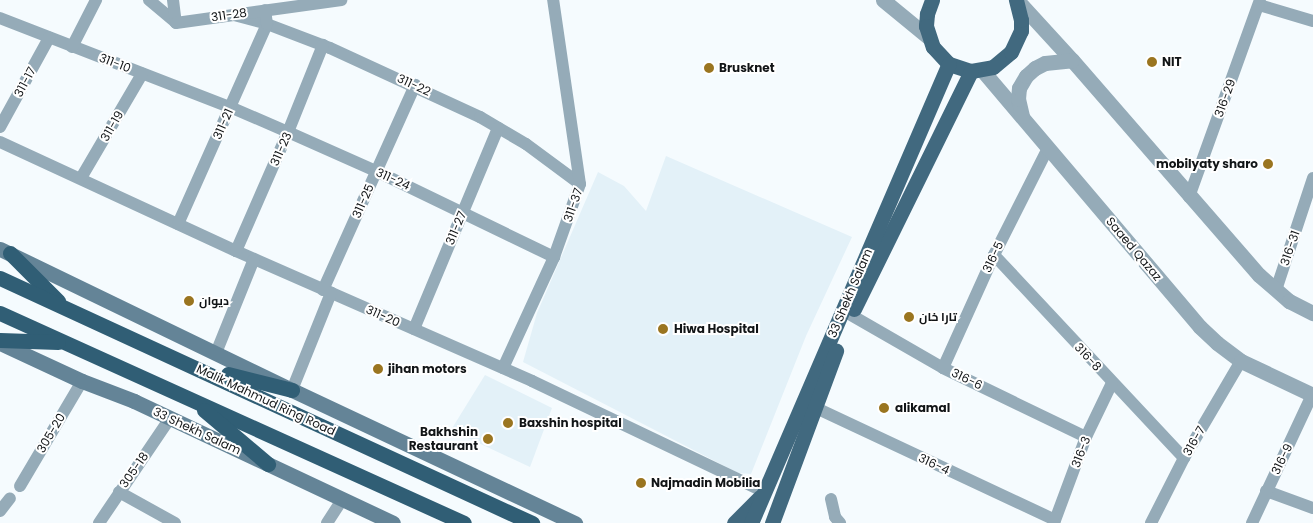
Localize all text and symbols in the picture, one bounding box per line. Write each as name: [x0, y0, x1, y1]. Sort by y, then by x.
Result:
street label: 311-28: [210, 5, 248, 25]
street label: 311-10: [97, 50, 133, 76]
place label: NIT: [1162, 55, 1182, 69]
marker: NIT: [1146, 56, 1158, 68]
place label: Brusknet: [719, 61, 775, 75]
marker: Brusknet: [703, 62, 715, 74]
street label: 311-17: [11, 65, 39, 99]
street label: 311-22: [395, 71, 433, 99]
street label: 316-29: [1211, 77, 1239, 119]
street label: 311-21: [210, 106, 236, 142]
street label: 311-19: [98, 108, 126, 144]
street label: 311-23: [267, 130, 295, 168]
place label: mobilyaty sharo: [1156, 157, 1258, 171]
marker: mobilyaty sharo: [1262, 158, 1274, 170]
street label: 311-24: [374, 165, 412, 193]
street label: 311-25: [349, 182, 377, 220]
street label: 311-37: [560, 186, 586, 224]
street label: 311-27: [443, 209, 469, 247]
street label: Saaed Qazaz: [1103, 214, 1165, 284]
street label: 316-31: [1277, 229, 1303, 267]
street label: 316-5: [980, 239, 1006, 275]
street label: 33 Shekh Salam: [825, 246, 875, 340]
place label: دیوان: [199, 294, 229, 308]
marker: دیوان: [183, 295, 195, 307]
street label: 311-20: [364, 302, 402, 330]
place label: تارا خان: [919, 310, 957, 324]
marker: تارا خان: [903, 311, 915, 323]
marker: Hiwa Hospital: [656, 322, 670, 336]
place label: Hiwa Hospital: [674, 322, 759, 336]
street label: 316-8: [1072, 340, 1104, 374]
street label: Malik Mahmud Ring Road: [194, 361, 338, 439]
place label: jihan motors: [388, 362, 467, 376]
marker: jihan motors: [372, 363, 384, 375]
street label: 316-6: [949, 365, 985, 393]
marker: alikamal: [877, 401, 891, 415]
place label: alikamal: [895, 401, 950, 415]
street label: 33 Shekh Salam: [151, 404, 243, 458]
street label: 305-20: [34, 411, 68, 455]
marker: Baxshin hospital: [501, 416, 515, 430]
place label: Baxshin hospital: [519, 416, 622, 430]
street label: 316-7: [1180, 424, 1208, 458]
place label: Bakhshin Restaurant: [409, 425, 478, 453]
marker: Bakhshin Restaurant: [482, 433, 494, 445]
street label: 316-3: [1069, 434, 1093, 470]
street label: 316-9: [1268, 441, 1296, 477]
street label: 305-18: [117, 449, 151, 491]
street label: 316-4: [916, 451, 952, 477]
place label: Najmadin Mobilia: [651, 476, 760, 490]
marker: Najmadin Mobilia: [635, 477, 647, 489]

